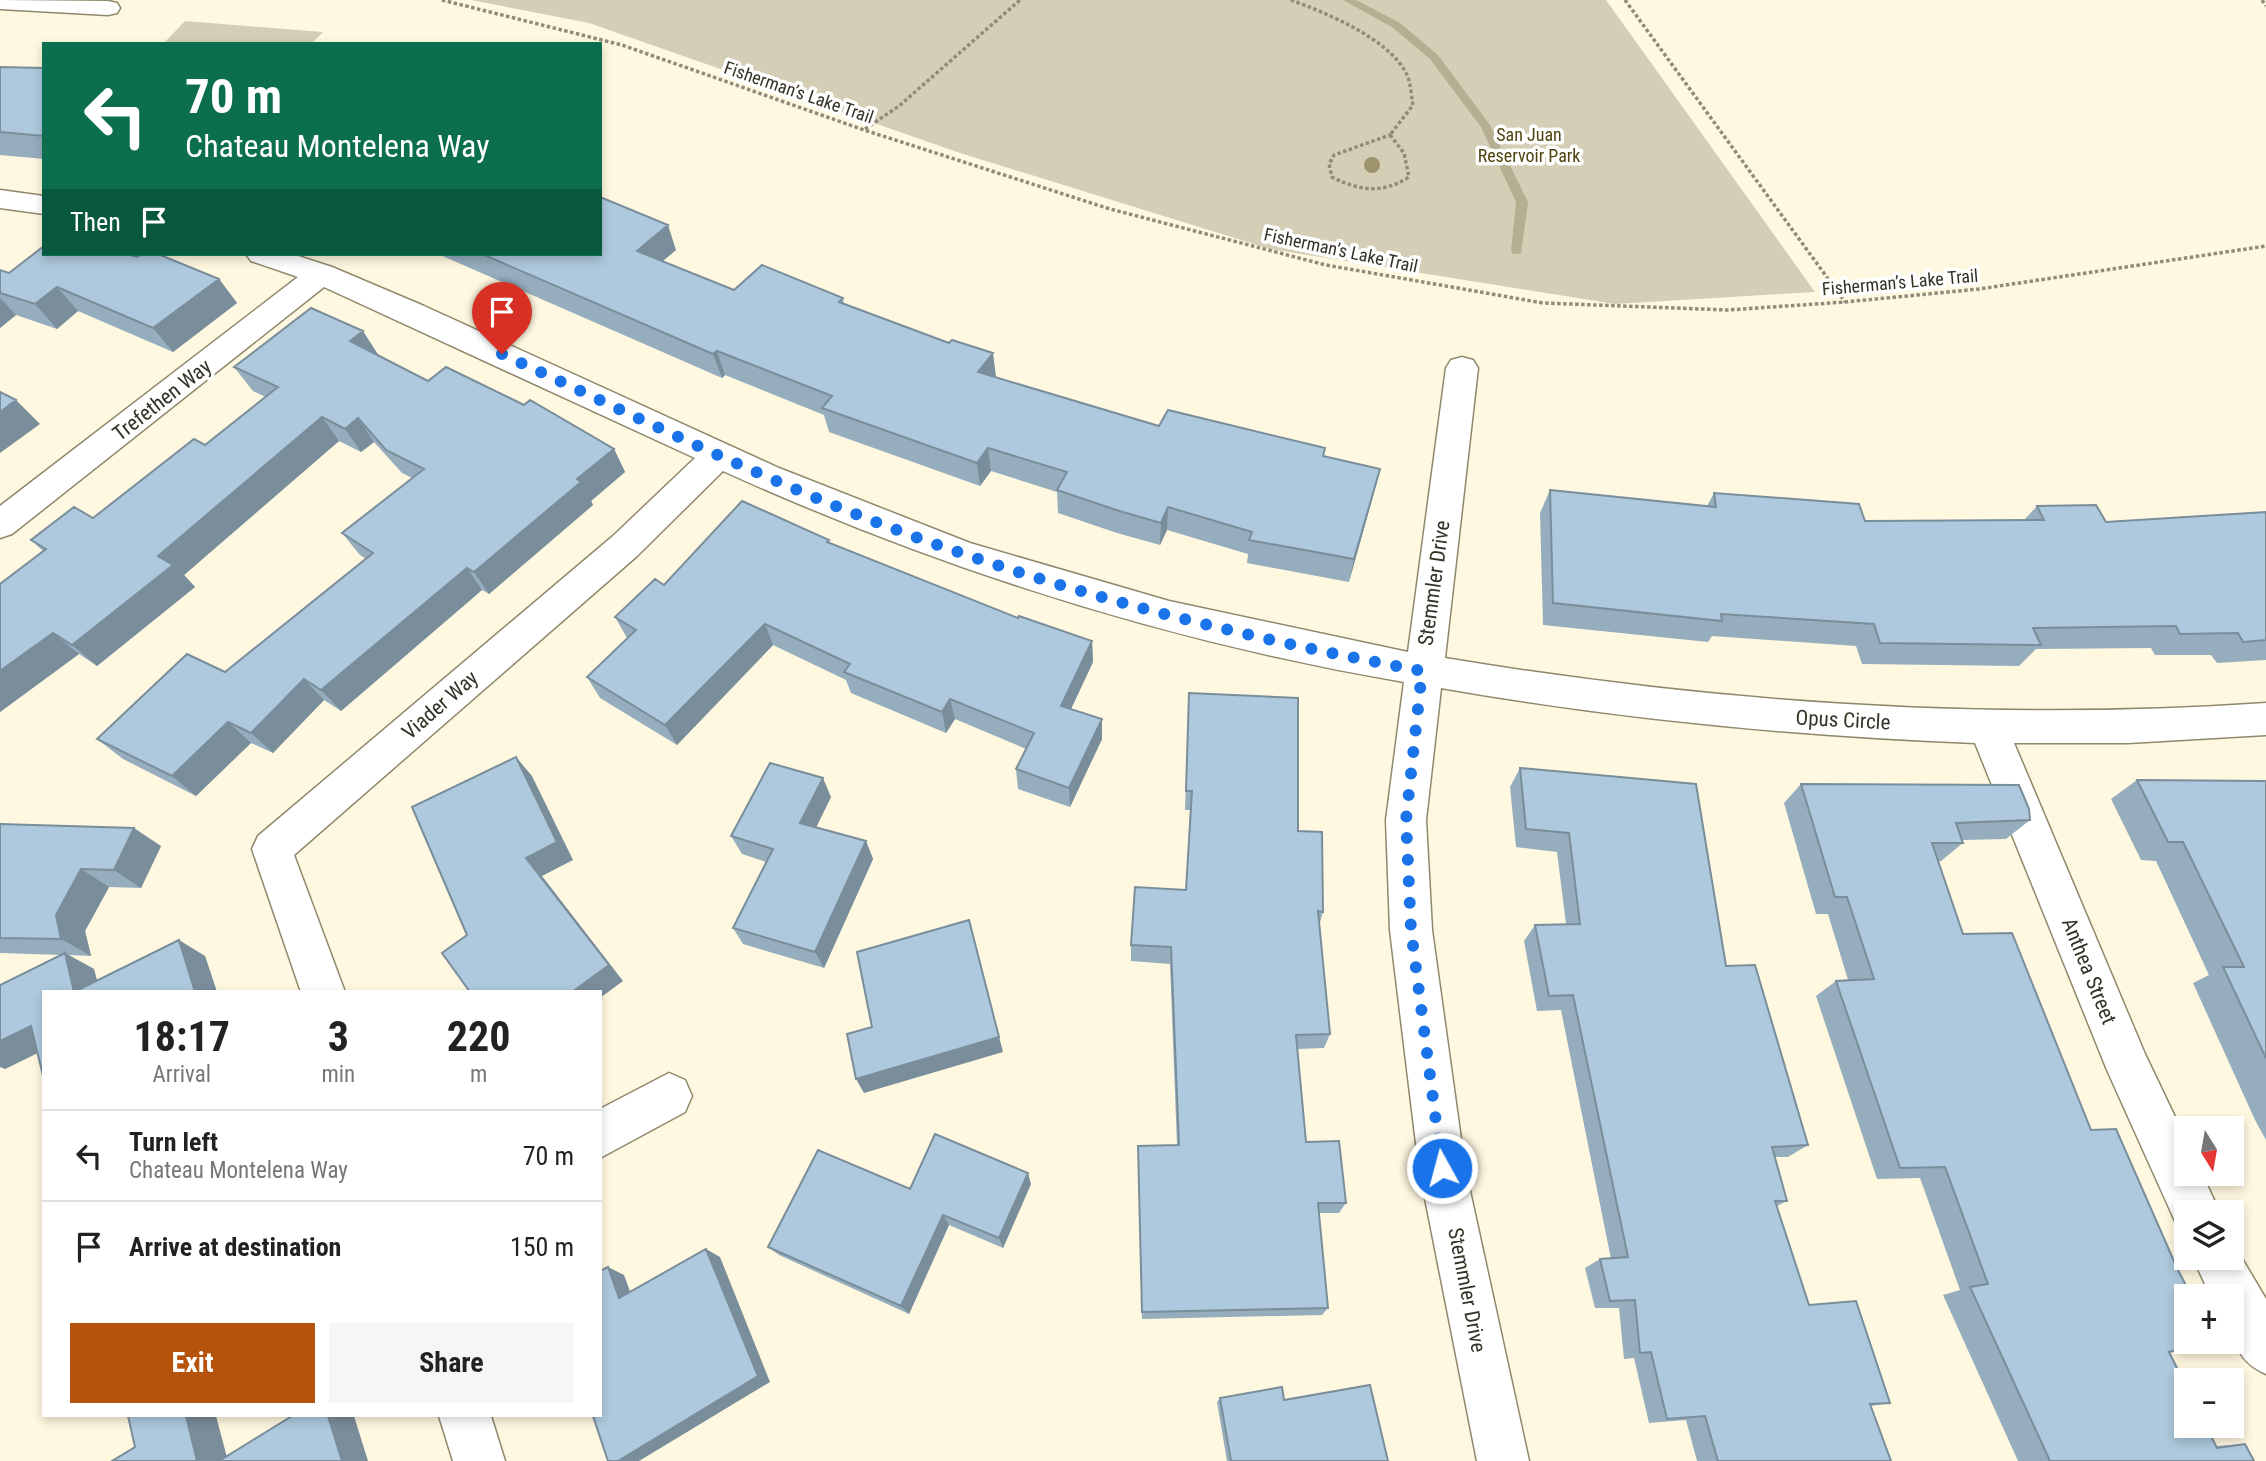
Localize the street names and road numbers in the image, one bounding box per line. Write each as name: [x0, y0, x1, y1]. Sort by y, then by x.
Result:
street label: Fisherman’s Lake Trail: [721, 57, 877, 127]
street label: Fisherman’s Lake Trail: [1262, 223, 1420, 277]
street label: Fisherman’s Lake Trail: [1821, 265, 1979, 299]
street label: Trefethen Way: [108, 354, 216, 446]
street label: Stemmler Drive: [1413, 519, 1455, 647]
street label: Viader Way: [397, 665, 483, 744]
street label: Opus Circle: [1795, 706, 1891, 734]
street label: Anthea Street: [2057, 914, 2121, 1028]
street label: Stemmler Drive: [1443, 1226, 1491, 1354]

